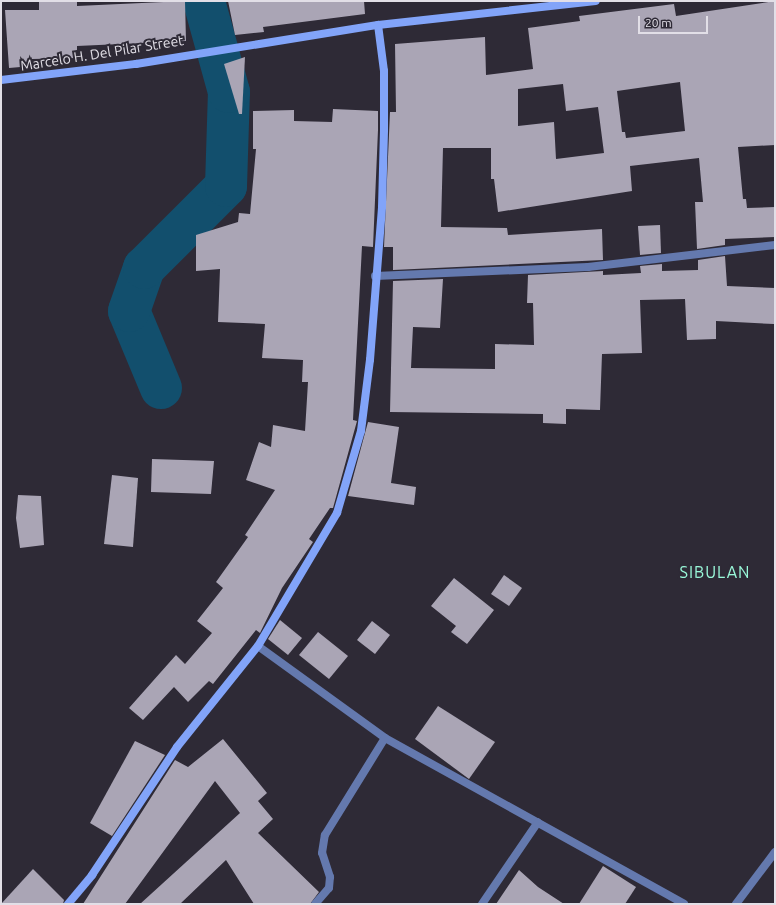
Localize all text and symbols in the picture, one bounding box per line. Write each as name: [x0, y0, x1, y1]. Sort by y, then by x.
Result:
scale bar: [640, 8, 710, 34]
text: 20 m: [645, 16, 672, 29]
street label: Marcelo H. Del Pilar Street: [19, 32, 185, 74]
district label: SIBULAN: [680, 562, 750, 582]

